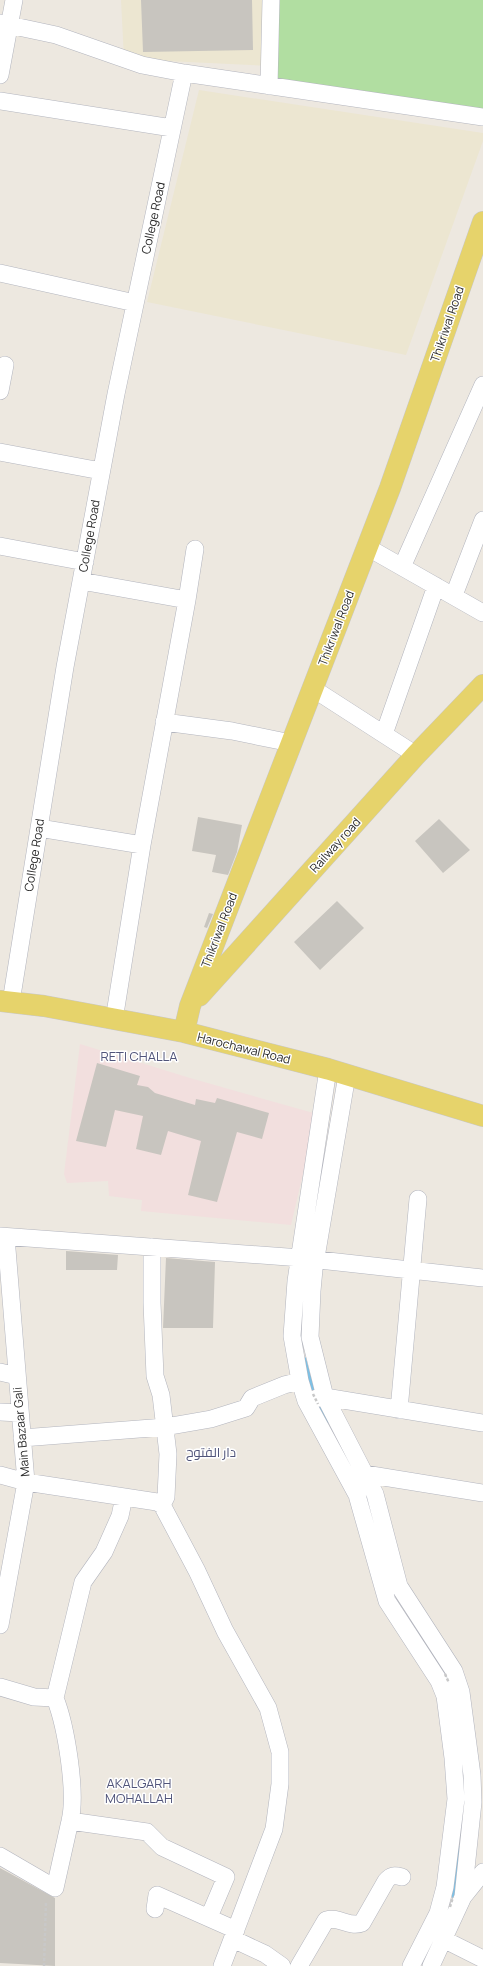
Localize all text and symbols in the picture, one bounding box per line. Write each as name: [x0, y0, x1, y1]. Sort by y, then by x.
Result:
street label: College Road: [137, 180, 169, 256]
street label: Thikriwal Road: [426, 284, 468, 364]
street label: College Road: [74, 498, 104, 574]
street label: Thikriwal Road: [314, 588, 358, 668]
street label: Railway road: [306, 814, 364, 876]
street label: College Road: [20, 817, 48, 893]
street label: Thikriwal Road: [197, 890, 241, 970]
street label: Harochawal Road: [196, 1028, 292, 1068]
district label: RETI CHALLA: [101, 1047, 177, 1065]
street label: Main Bazaar Gali: [9, 1386, 33, 1478]
district label: دار الفتوح: [186, 1443, 236, 1461]
district label: AKALGARH MOHALLAH: [105, 1774, 173, 1807]

